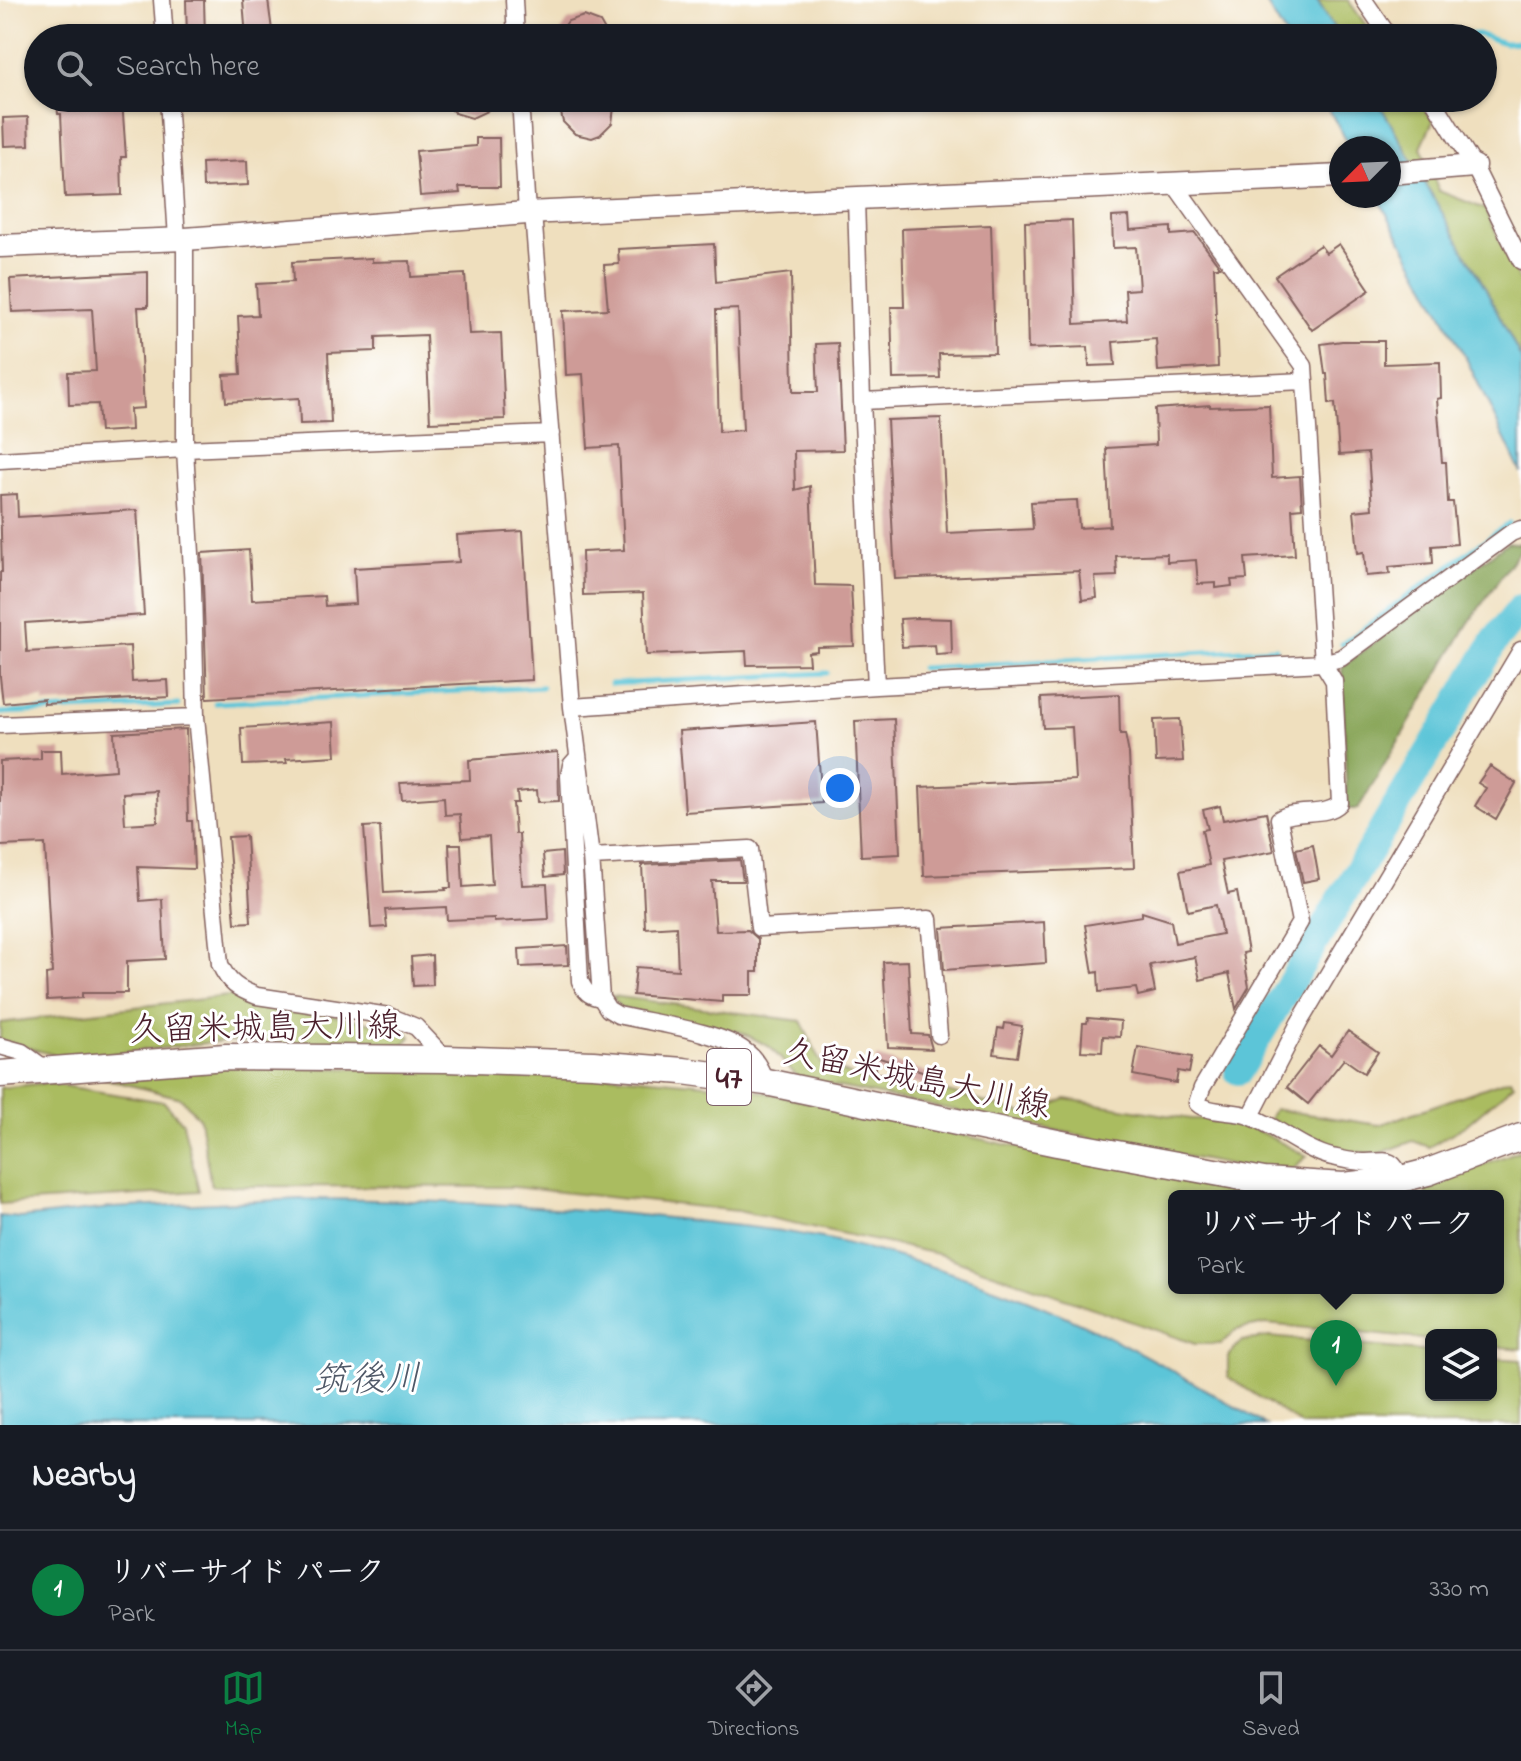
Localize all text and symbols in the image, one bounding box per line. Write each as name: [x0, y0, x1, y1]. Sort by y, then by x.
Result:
search box: [24, 24, 1497, 112]
icon: search: [52, 46, 96, 90]
text: Search here: [116, 46, 260, 90]
north arrow: [1329, 136, 1401, 208]
your location: [820, 768, 860, 808]
street label: 久留米城島大川線: [129, 1003, 401, 1057]
street label: 久留米城島大川線: [778, 1028, 1054, 1134]
road number: 47: [707, 1049, 751, 1105]
popup: [1168, 1190, 1504, 1294]
text: リバーサイド パーク: [1198, 1204, 1474, 1248]
text: Park: [1198, 1248, 1245, 1286]
pin: 1: [1310, 1320, 1362, 1386]
map controls: [1425, 1329, 1497, 1401]
button: layers: [1425, 1329, 1497, 1401]
water label: 筑後川: [313, 1354, 422, 1409]
text: Nearby: [32, 1452, 136, 1502]
text: リバーサイド パーク: [108, 1552, 385, 1596]
text: 1: [54, 1571, 62, 1609]
text: 330 m: [1430, 1571, 1489, 1609]
text: Park: [108, 1596, 155, 1634]
tab: Map: [221, 1666, 265, 1746]
tab: Directions: [708, 1666, 799, 1746]
tab: Saved: [1242, 1666, 1300, 1746]

